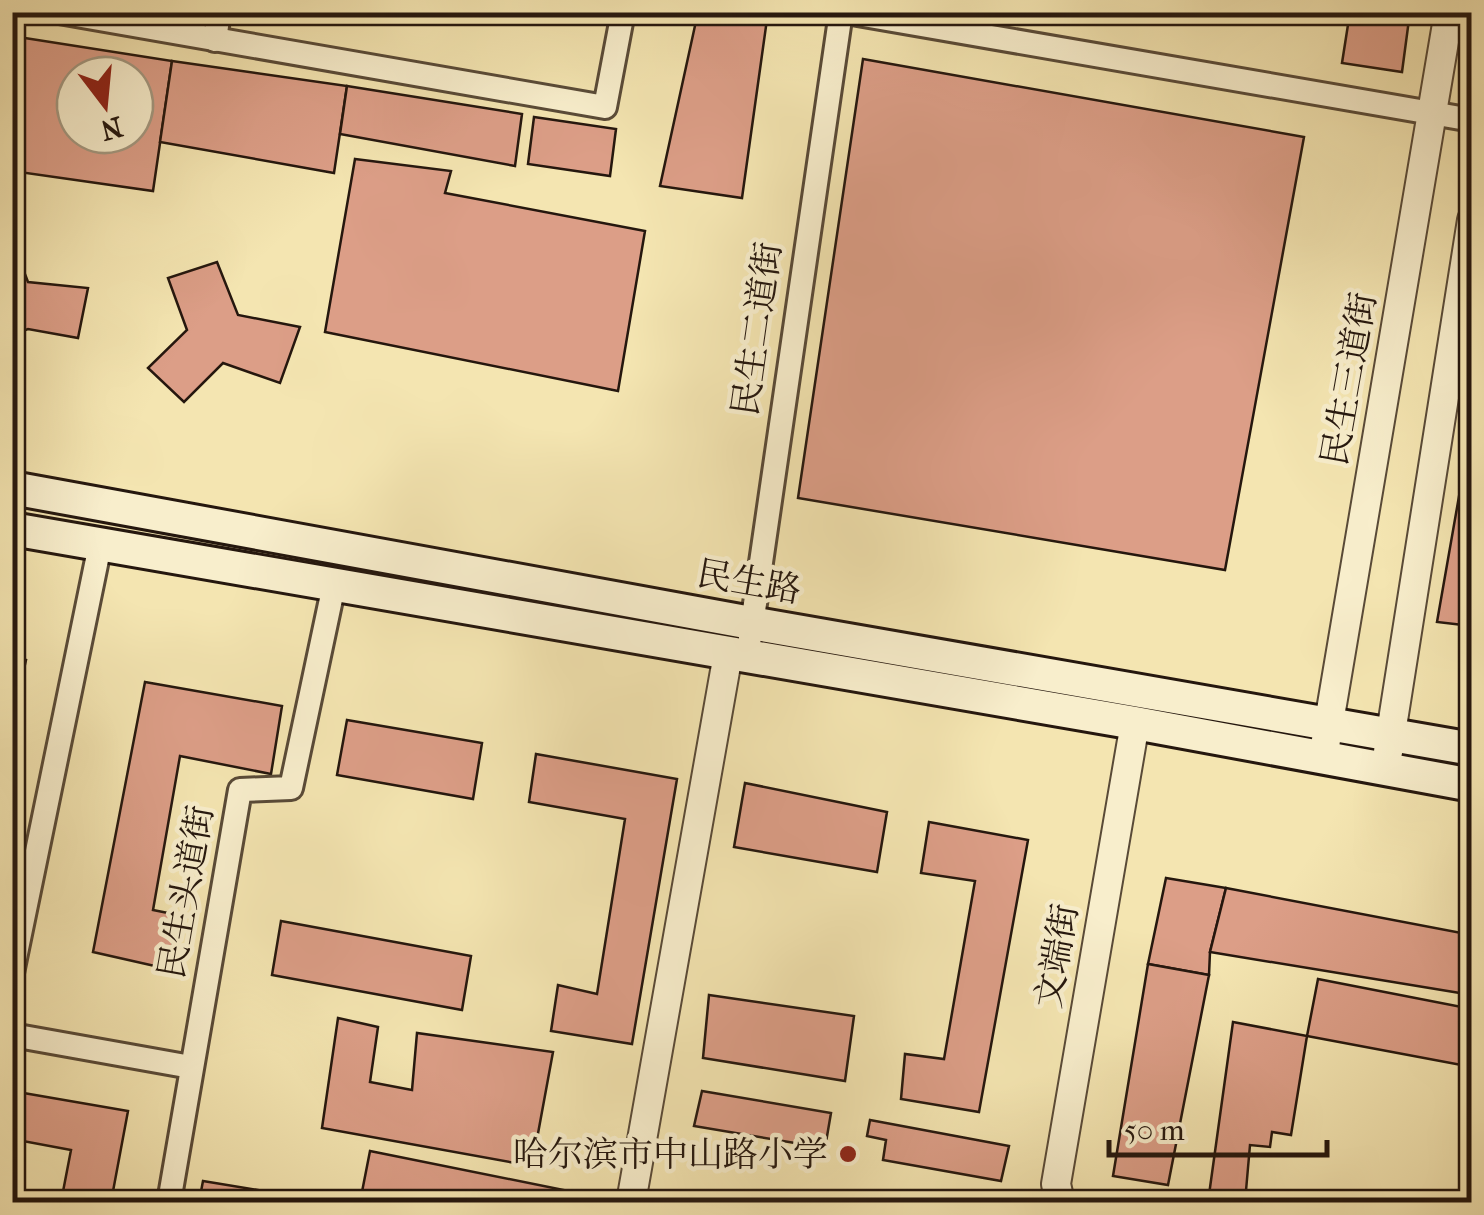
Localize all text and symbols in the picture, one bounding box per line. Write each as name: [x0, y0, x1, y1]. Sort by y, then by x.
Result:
north arrow: [55, 55, 155, 155]
text: N: [96, 110, 127, 148]
street label: 民生二道街: [725, 239, 789, 419]
street label: 民生三道街: [1314, 289, 1384, 469]
street label: 民生路: [694, 553, 804, 611]
street label: 民生头道街: [151, 802, 221, 982]
street label: 文端街: [1028, 901, 1086, 1011]
scale bar: [1109, 1095, 1326, 1157]
text: 50 m: [1124, 1113, 1185, 1148]
place label: 哈尔滨市中山路小学: [513, 1134, 828, 1175]
marker: 哈尔滨市中山路小学: [837, 1143, 859, 1165]

